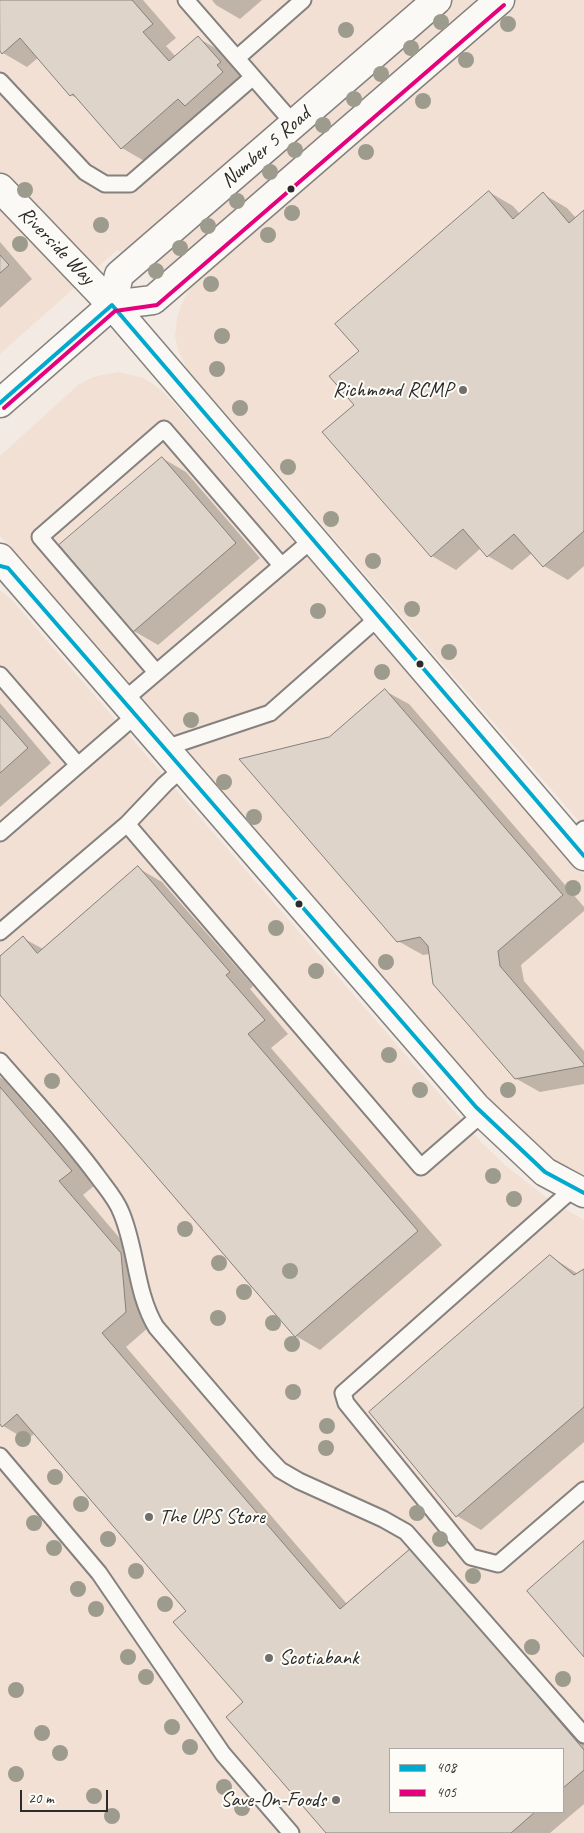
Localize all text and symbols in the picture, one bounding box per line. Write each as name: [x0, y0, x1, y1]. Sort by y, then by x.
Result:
street label: Number 5 Road: [216, 102, 316, 194]
unlabelled marker: [286, 184, 296, 194]
street label: Riverside Way: [13, 202, 99, 290]
place label: Richmond RCMP: [333, 377, 453, 403]
marker: Richmond RCMP: [457, 384, 469, 396]
unlabelled marker: [415, 659, 425, 669]
unlabelled marker: [294, 899, 304, 909]
place label: The UPS Store: [159, 1504, 265, 1530]
marker: The UPS Store: [143, 1511, 155, 1523]
place label: Scotiabank: [279, 1645, 359, 1671]
marker: Scotiabank: [263, 1652, 275, 1664]
legend: [389, 1748, 564, 1813]
text: 408: [436, 1758, 456, 1777]
scale bar: [22, 1780, 110, 1812]
text: 405: [436, 1783, 456, 1802]
place label: Save-On-Foods: [221, 1787, 326, 1813]
text: 20 m: [28, 1789, 54, 1808]
marker: Save-On-Foods: [330, 1794, 342, 1806]

